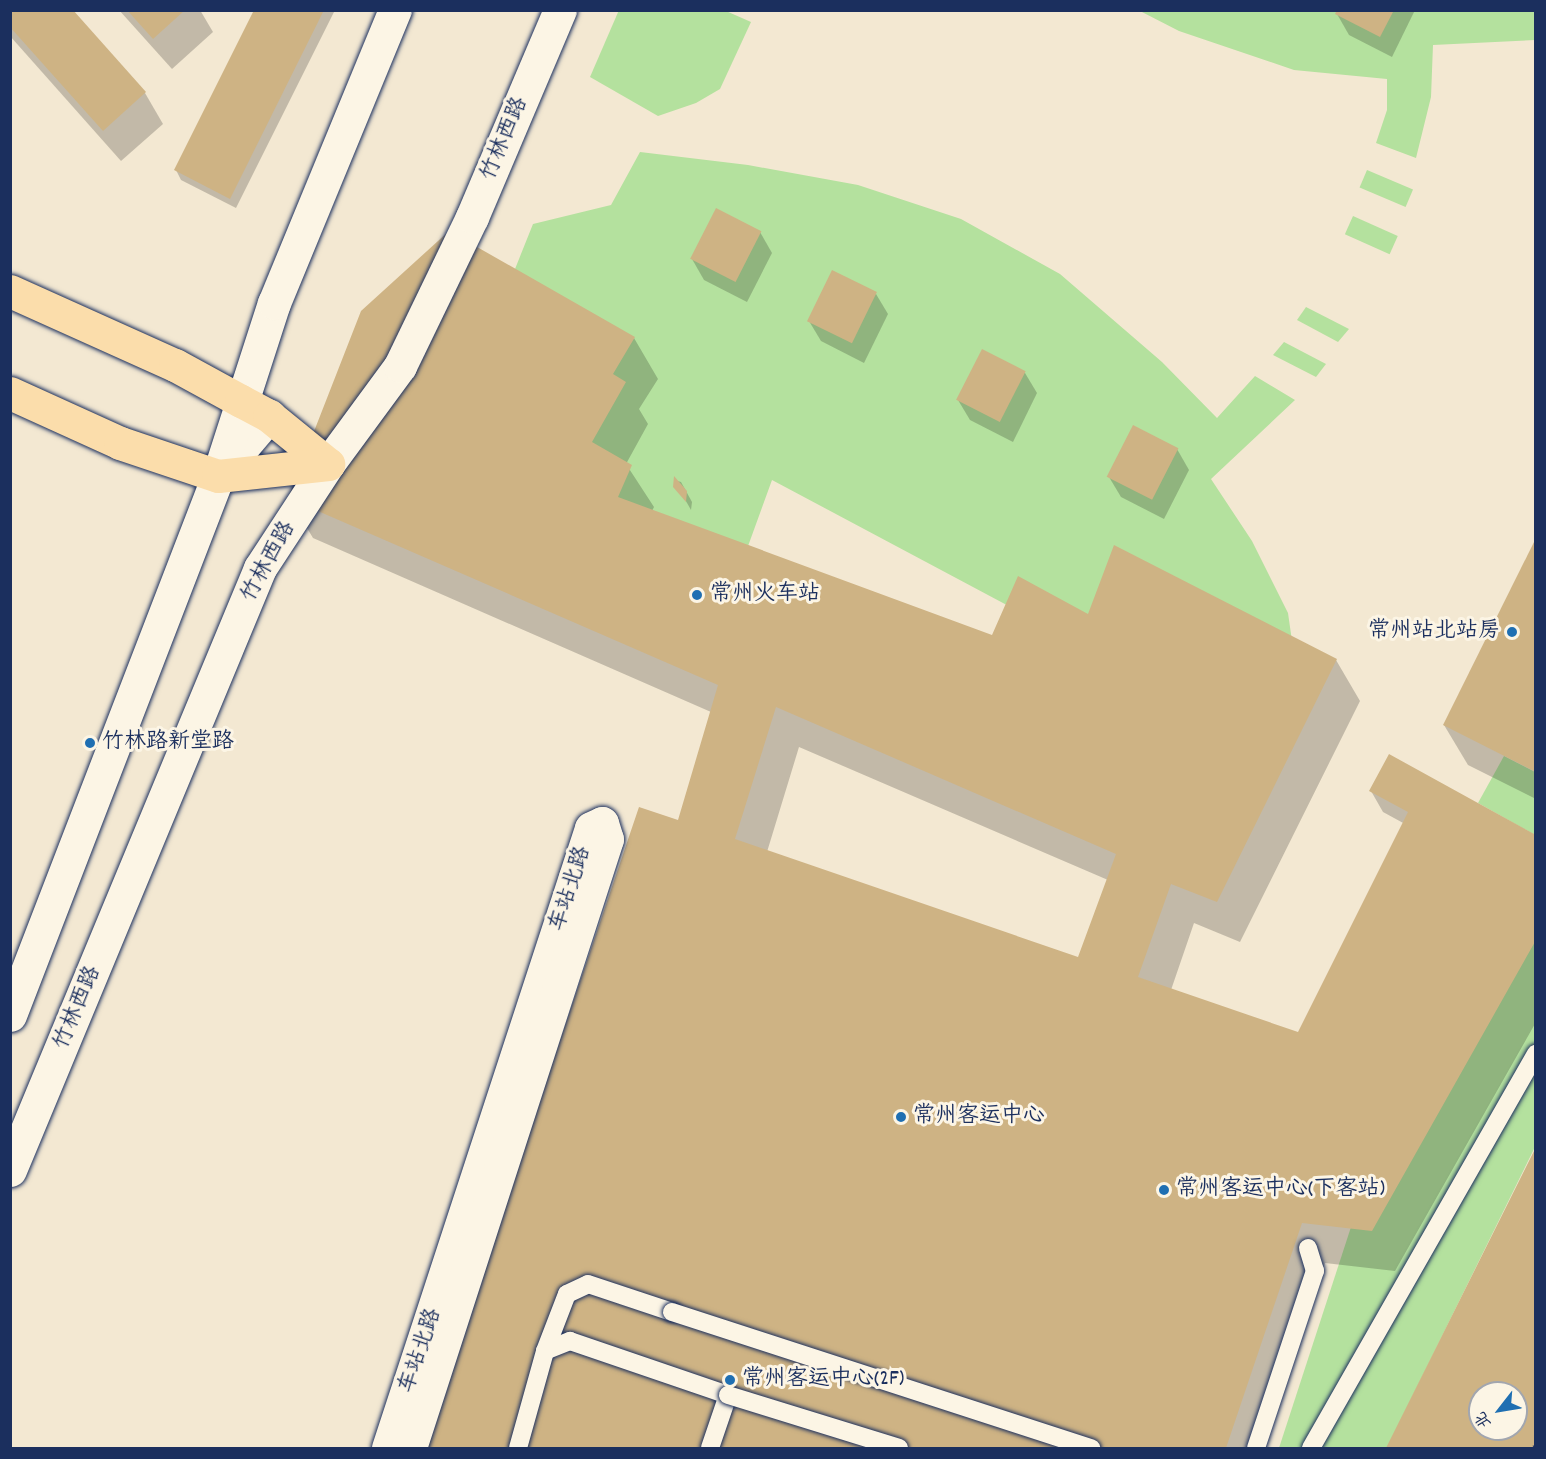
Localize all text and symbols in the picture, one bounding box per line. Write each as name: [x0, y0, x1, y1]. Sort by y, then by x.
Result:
street label: 竹林西路: [476, 93, 534, 185]
street label: 竹林西路: [236, 517, 302, 607]
place label: 常州火车站: [710, 582, 820, 608]
marker: 常州火车站: [688, 586, 706, 604]
place label: 常州站北站房: [1368, 619, 1500, 645]
marker: 常州站北站房: [1505, 625, 1519, 639]
place label: 竹林路新堂路: [102, 730, 234, 756]
marker: 竹林路新堂路: [83, 736, 97, 750]
street label: 车站北路: [545, 843, 597, 935]
street label: 竹林西路: [49, 962, 107, 1054]
place label: 常州客运中心: [913, 1104, 1045, 1130]
marker: 常州客运中心: [894, 1110, 908, 1124]
place label: 常州客运中心(下客站): [1176, 1177, 1385, 1203]
marker: 常州客运中心(下客站): [1157, 1183, 1171, 1197]
street label: 车站北路: [394, 1305, 448, 1397]
place label: 常州客运中心(2F): [742, 1367, 904, 1393]
marker: 常州客运中心(2F): [723, 1373, 737, 1387]
north arrow: [1468, 1381, 1528, 1441]
text: 北: [1470, 1407, 1498, 1432]

